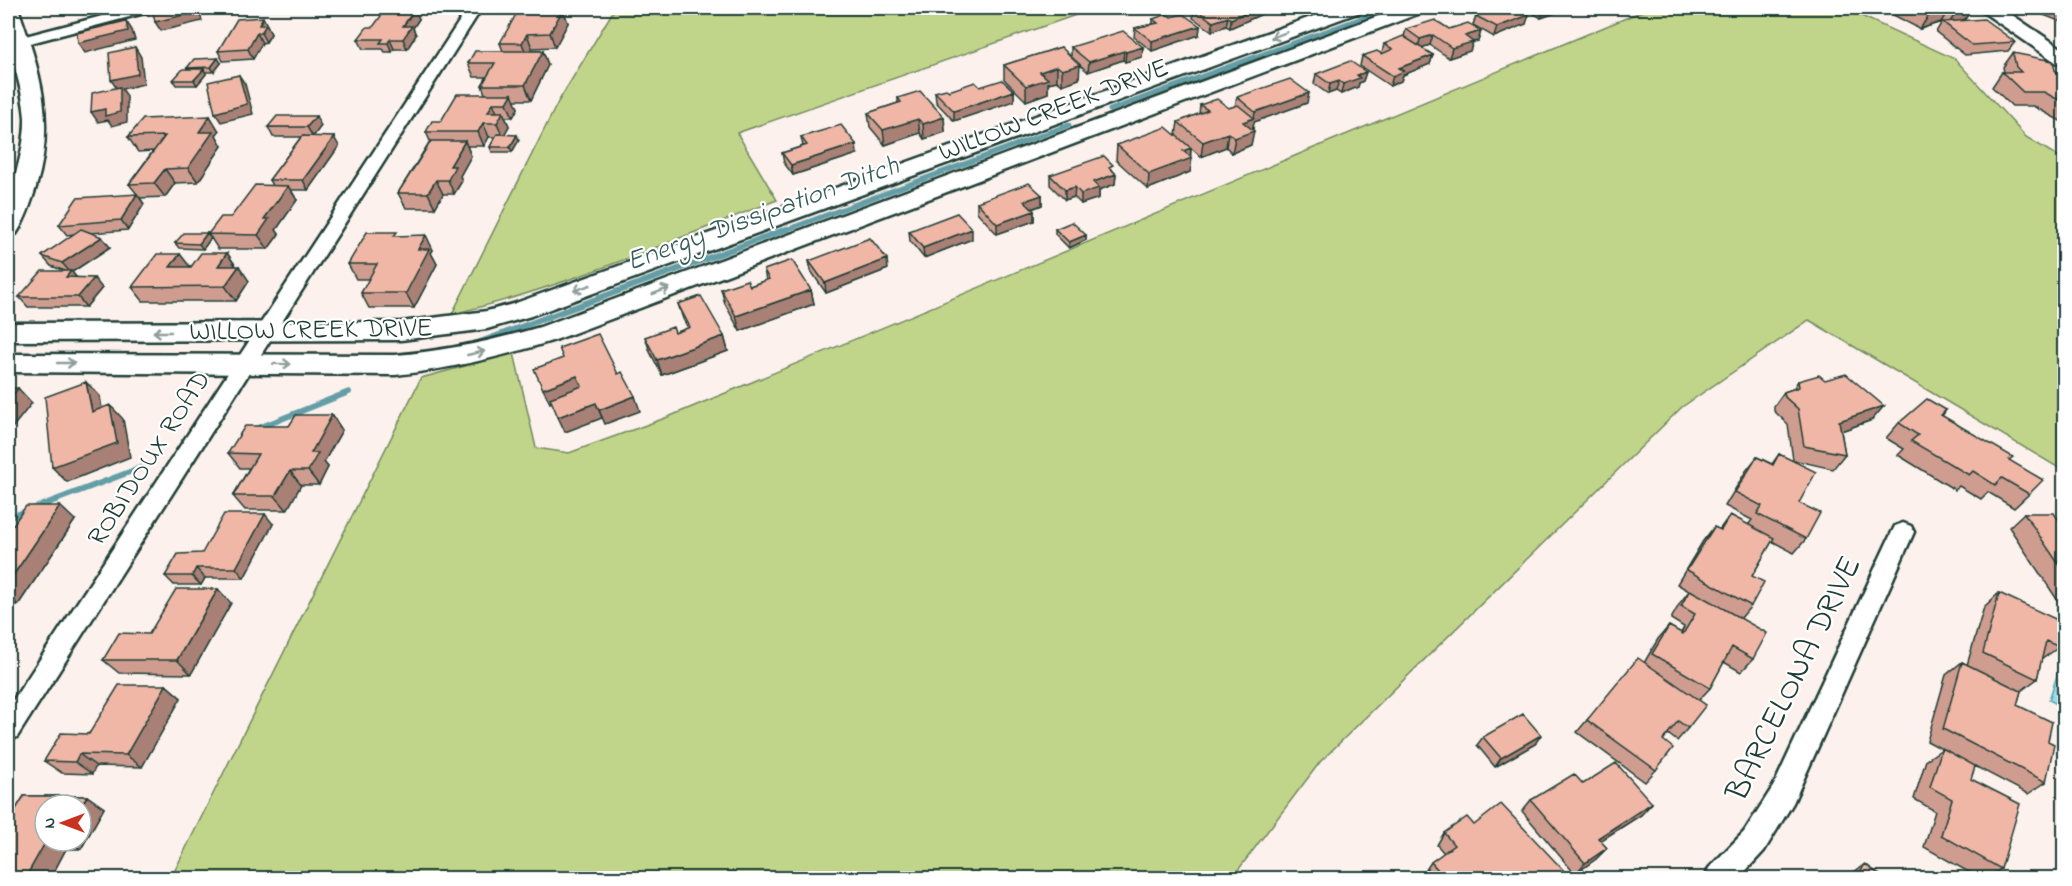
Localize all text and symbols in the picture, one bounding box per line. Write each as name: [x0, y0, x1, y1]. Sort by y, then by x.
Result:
one-way arrow: [1270, 30, 1288, 41]
street label: WILLOW CREEK DRIVE: [933, 49, 1175, 173]
water label: Energy Dissipation Ditch: [621, 146, 906, 283]
one-way arrow: [573, 283, 592, 294]
one-way arrow: [651, 284, 669, 295]
street label: WILLOW CREEK DRIVE: [189, 309, 433, 353]
one-way arrow: [153, 326, 173, 338]
one-way arrow: [466, 347, 485, 359]
one-way arrow: [55, 357, 75, 369]
one-way arrow: [271, 358, 291, 370]
street label: ROBIDOUX ROAD: [79, 364, 221, 554]
street label: BARCELONA DRIVE: [1714, 548, 1875, 811]
north arrow: [33, 793, 93, 853]
text: N: [38, 817, 62, 828]

